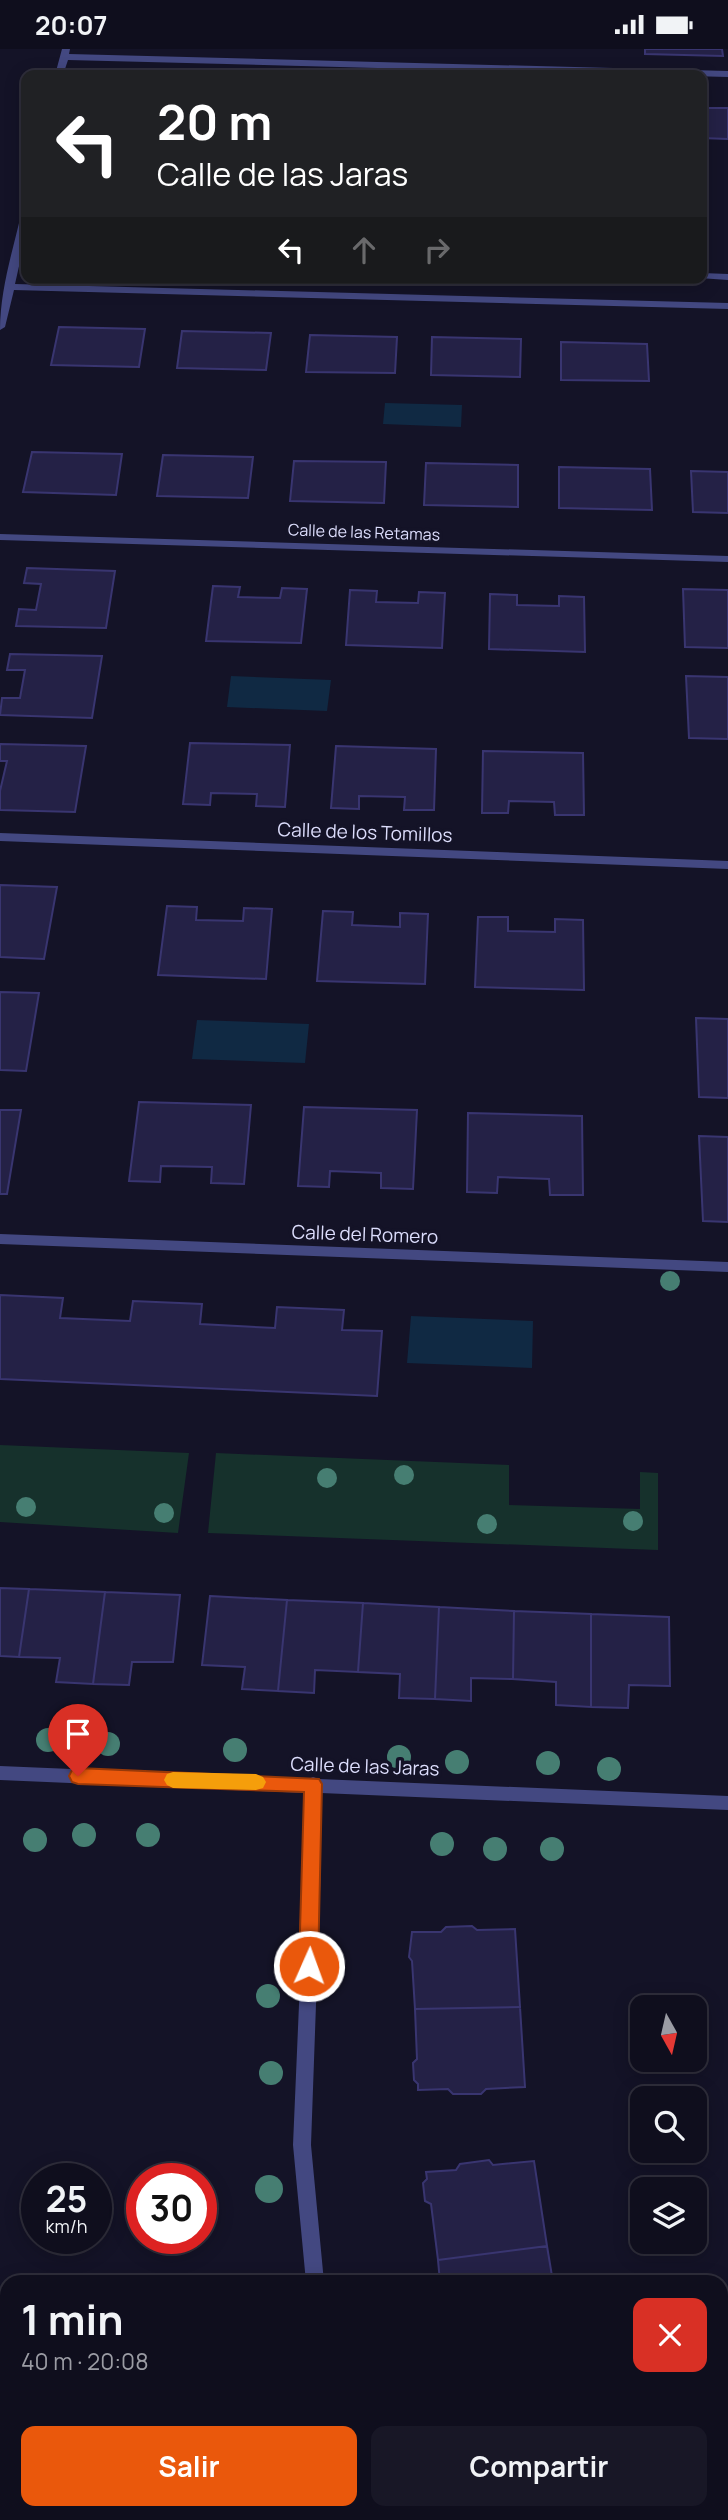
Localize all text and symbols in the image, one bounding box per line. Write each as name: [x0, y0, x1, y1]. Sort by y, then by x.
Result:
text: 20:07: [35, 7, 107, 43]
text: 20 m: [157, 88, 272, 155]
icon: left: [42, 98, 133, 189]
text: Calle de las Jaras: [157, 152, 408, 196]
icon: left: [272, 231, 310, 269]
icon: ahead: [345, 231, 383, 269]
icon: right: [418, 231, 456, 269]
street label: Calle de las Retamas: [288, 518, 440, 546]
street label: Calle de los Tomillos: [277, 816, 453, 848]
street label: Calle del Romero: [291, 1218, 439, 1250]
pin: [48, 1704, 108, 1776]
icon: arrive: [59, 1715, 97, 1753]
street label: Calle de las Jaras: [290, 1750, 440, 1782]
position arrow: [272, 1929, 346, 2003]
north arrow: [630, 1995, 707, 2072]
map controls: [630, 1995, 707, 2254]
button: search: [630, 2086, 707, 2163]
speed limit sign: 30: [126, 2163, 217, 2254]
text: 25: [46, 2175, 87, 2223]
button: layers: [630, 2177, 707, 2254]
text: km/h: [46, 2214, 87, 2238]
text: 1 min: [21, 2290, 124, 2348]
button: close: [633, 2298, 707, 2372]
text: 40 m · 20:08: [21, 2345, 149, 2377]
button: Salir: [21, 2426, 357, 2506]
button: Compartir: [371, 2426, 707, 2506]

